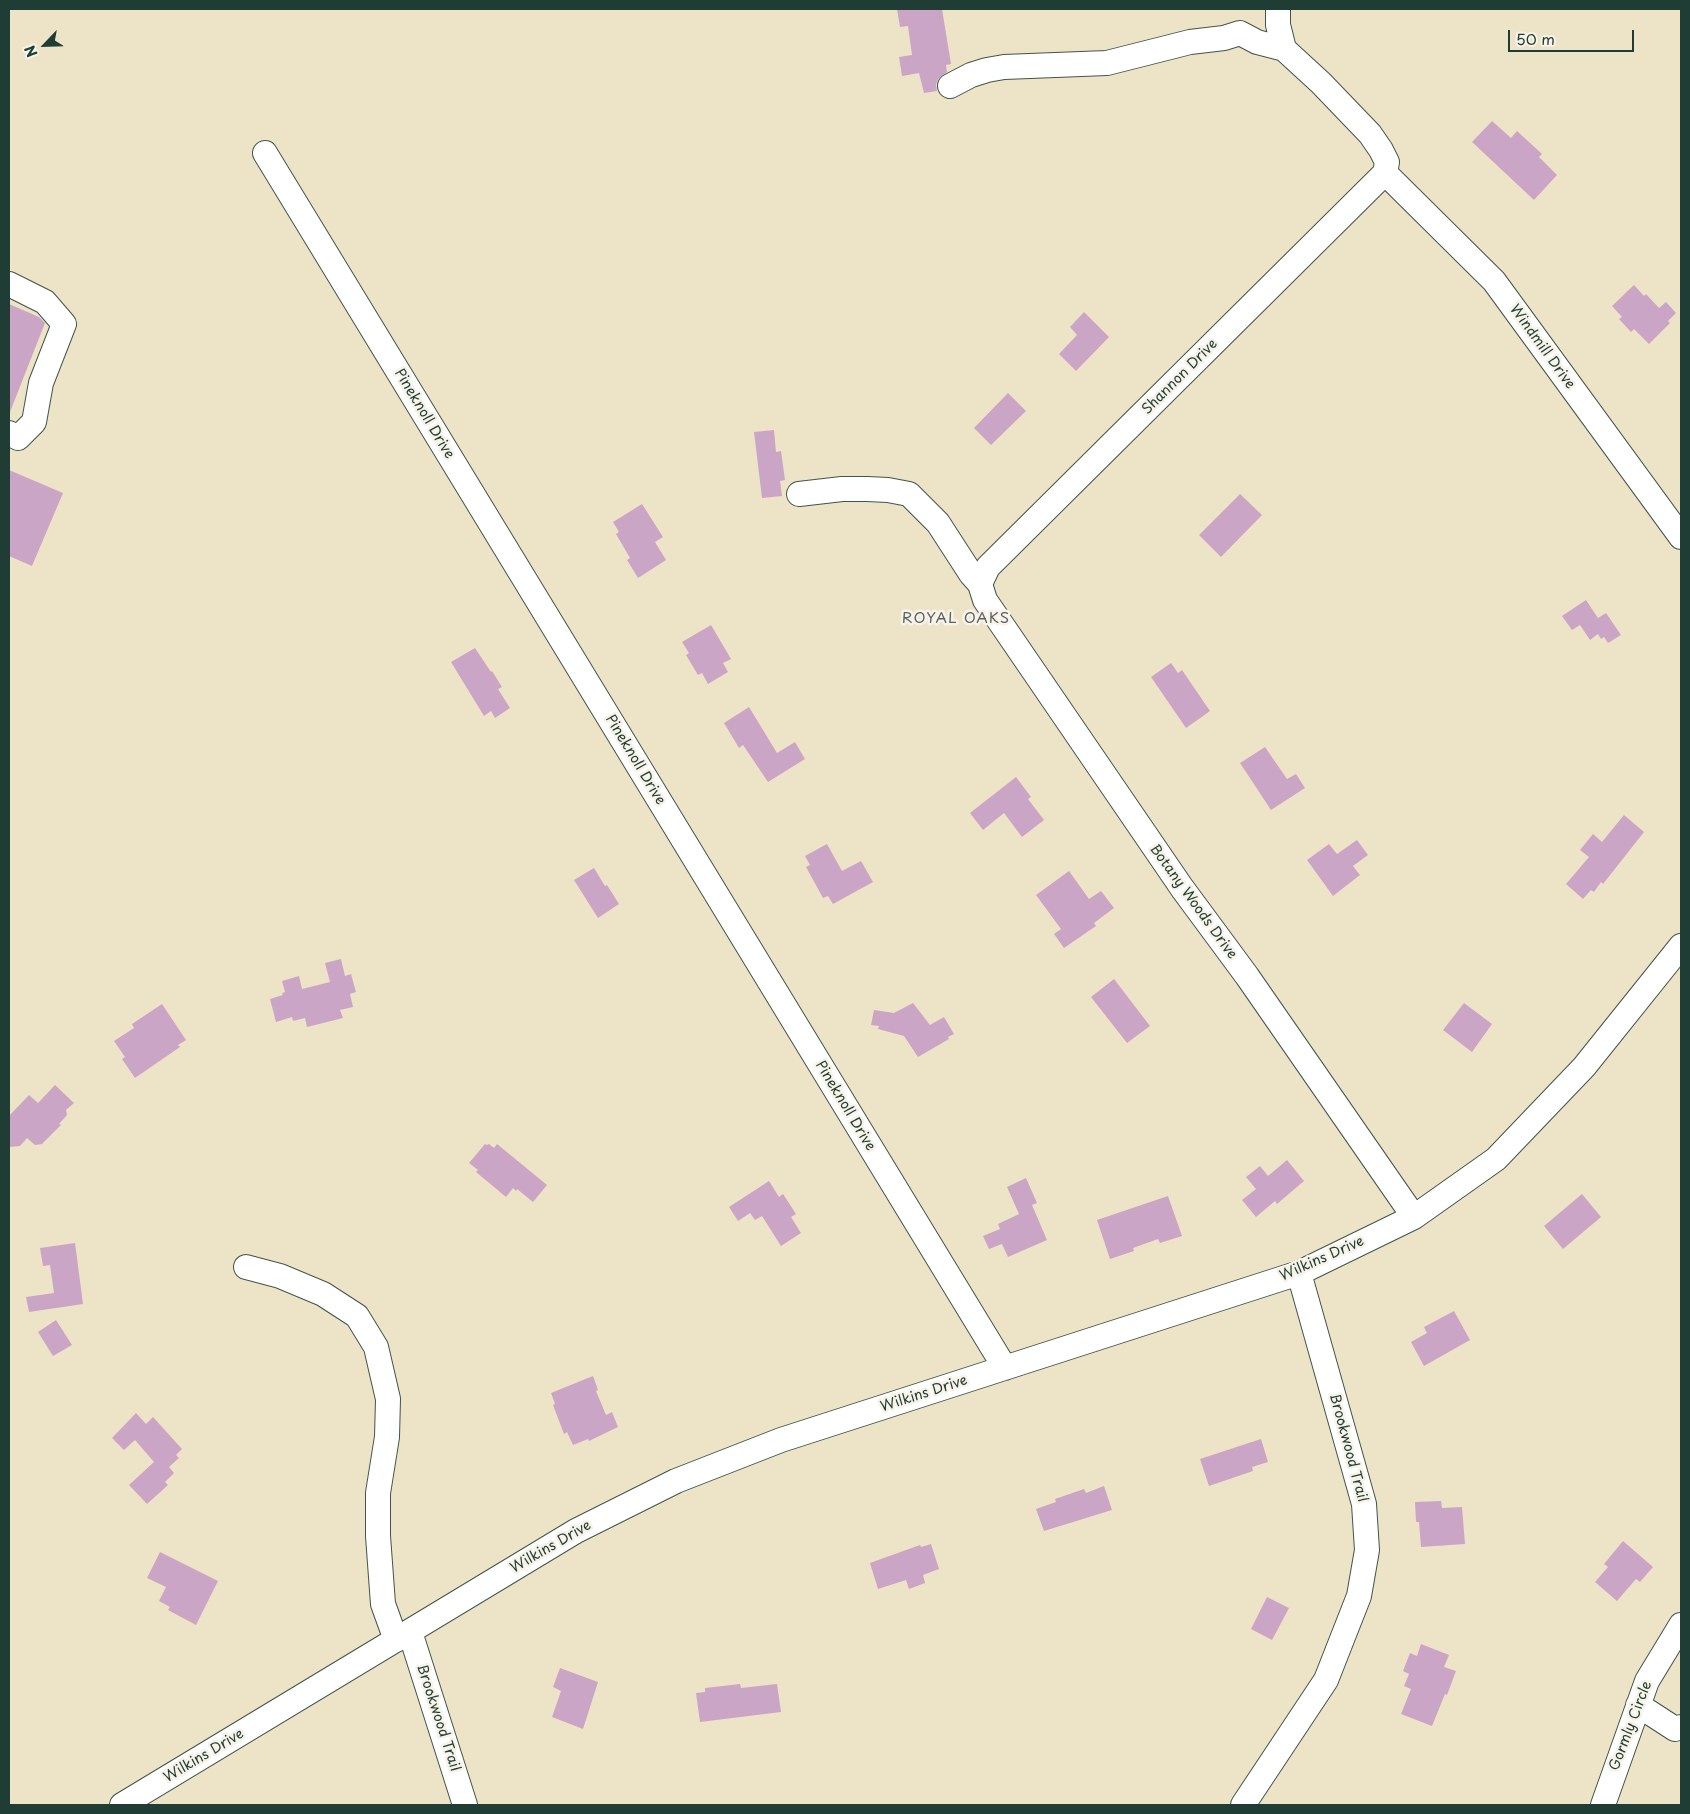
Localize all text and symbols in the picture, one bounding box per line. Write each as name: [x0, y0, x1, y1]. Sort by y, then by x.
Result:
north arrow: [20, 20, 70, 70]
scale bar: [1510, 20, 1636, 52]
text: 50 m: [1516, 27, 1555, 50]
text: N: [19, 42, 43, 61]
street label: Windmill Drive: [1506, 302, 1578, 392]
street label: Shannon Drive: [1139, 336, 1221, 418]
street label: Pineknoll Drive: [391, 366, 457, 462]
district label: ROYAL OAKS: [901, 610, 1011, 628]
street label: Pineknoll Drive: [602, 712, 668, 808]
street label: Botany Woods Drive: [1146, 841, 1240, 963]
street label: Pineknoll Drive: [812, 1058, 878, 1154]
street label: Wilkins Drive: [1277, 1233, 1367, 1285]
street label: Wilkins Drive: [878, 1372, 970, 1416]
street label: Brookwood Trail: [1325, 1392, 1371, 1504]
street label: Wilkins Drive: [508, 1517, 594, 1577]
street label: Brookwood Trail: [413, 1662, 463, 1774]
street label: Gormly Circle: [1606, 1679, 1656, 1773]
street label: Wilkins Drive: [161, 1726, 247, 1786]

